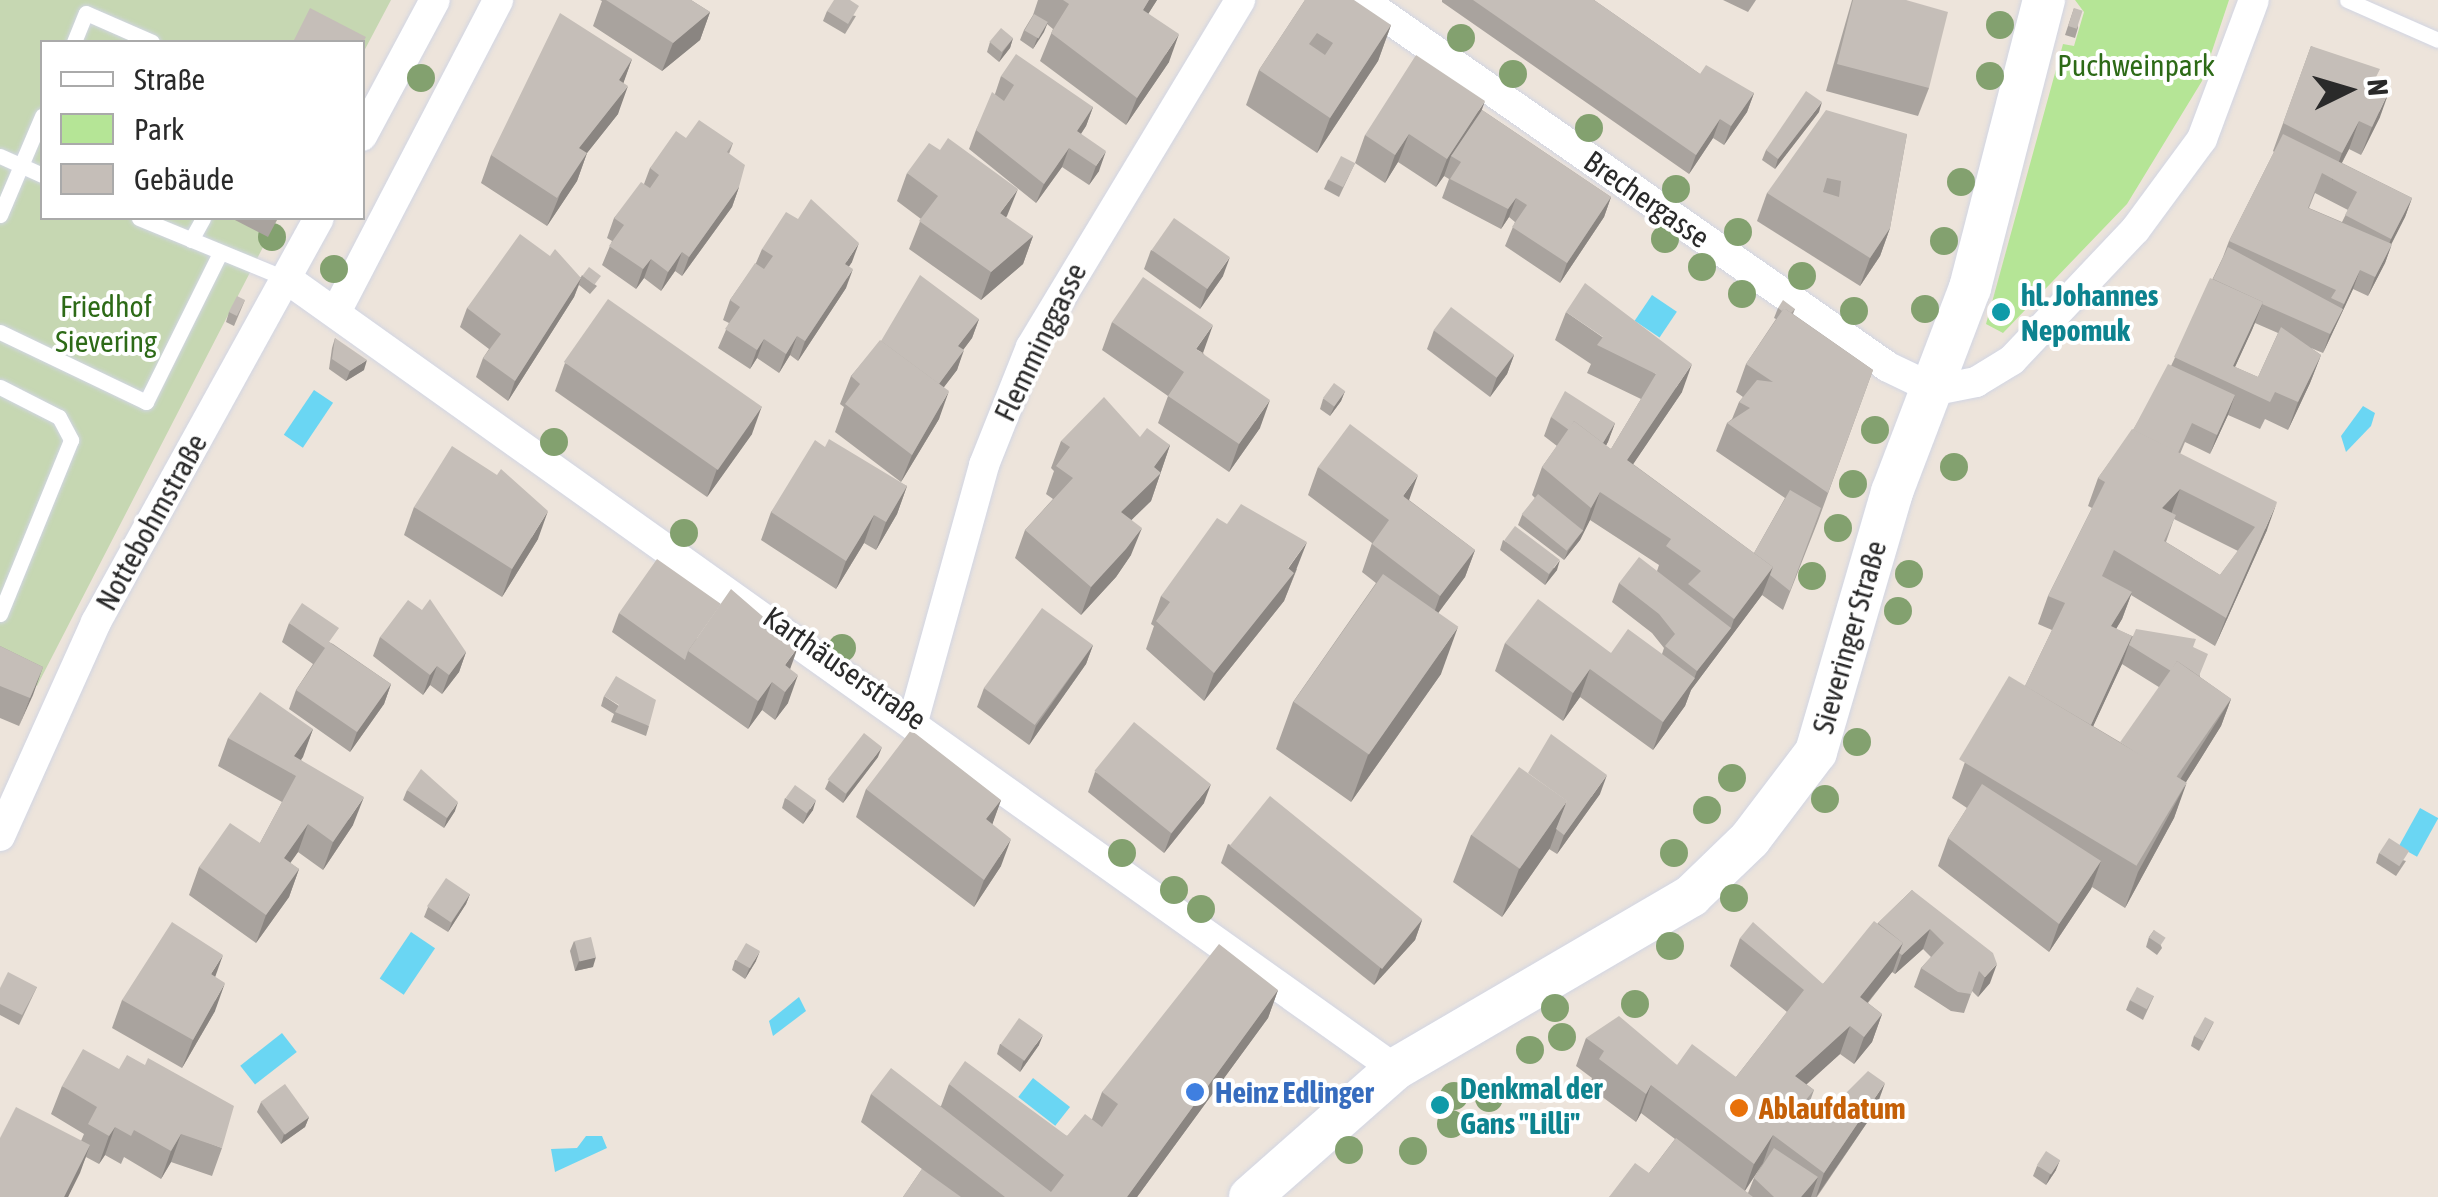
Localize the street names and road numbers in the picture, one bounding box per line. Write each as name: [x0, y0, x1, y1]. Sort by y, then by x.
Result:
street label: Brechergasse: [1577, 143, 1717, 255]
street label: Flemminggasse: [986, 257, 1094, 427]
street label: Nottebohmstraße: [88, 428, 214, 616]
street label: Sieveringer Straße: [1804, 536, 1894, 738]
street label: Karthäuserstraße: [757, 599, 933, 737]

